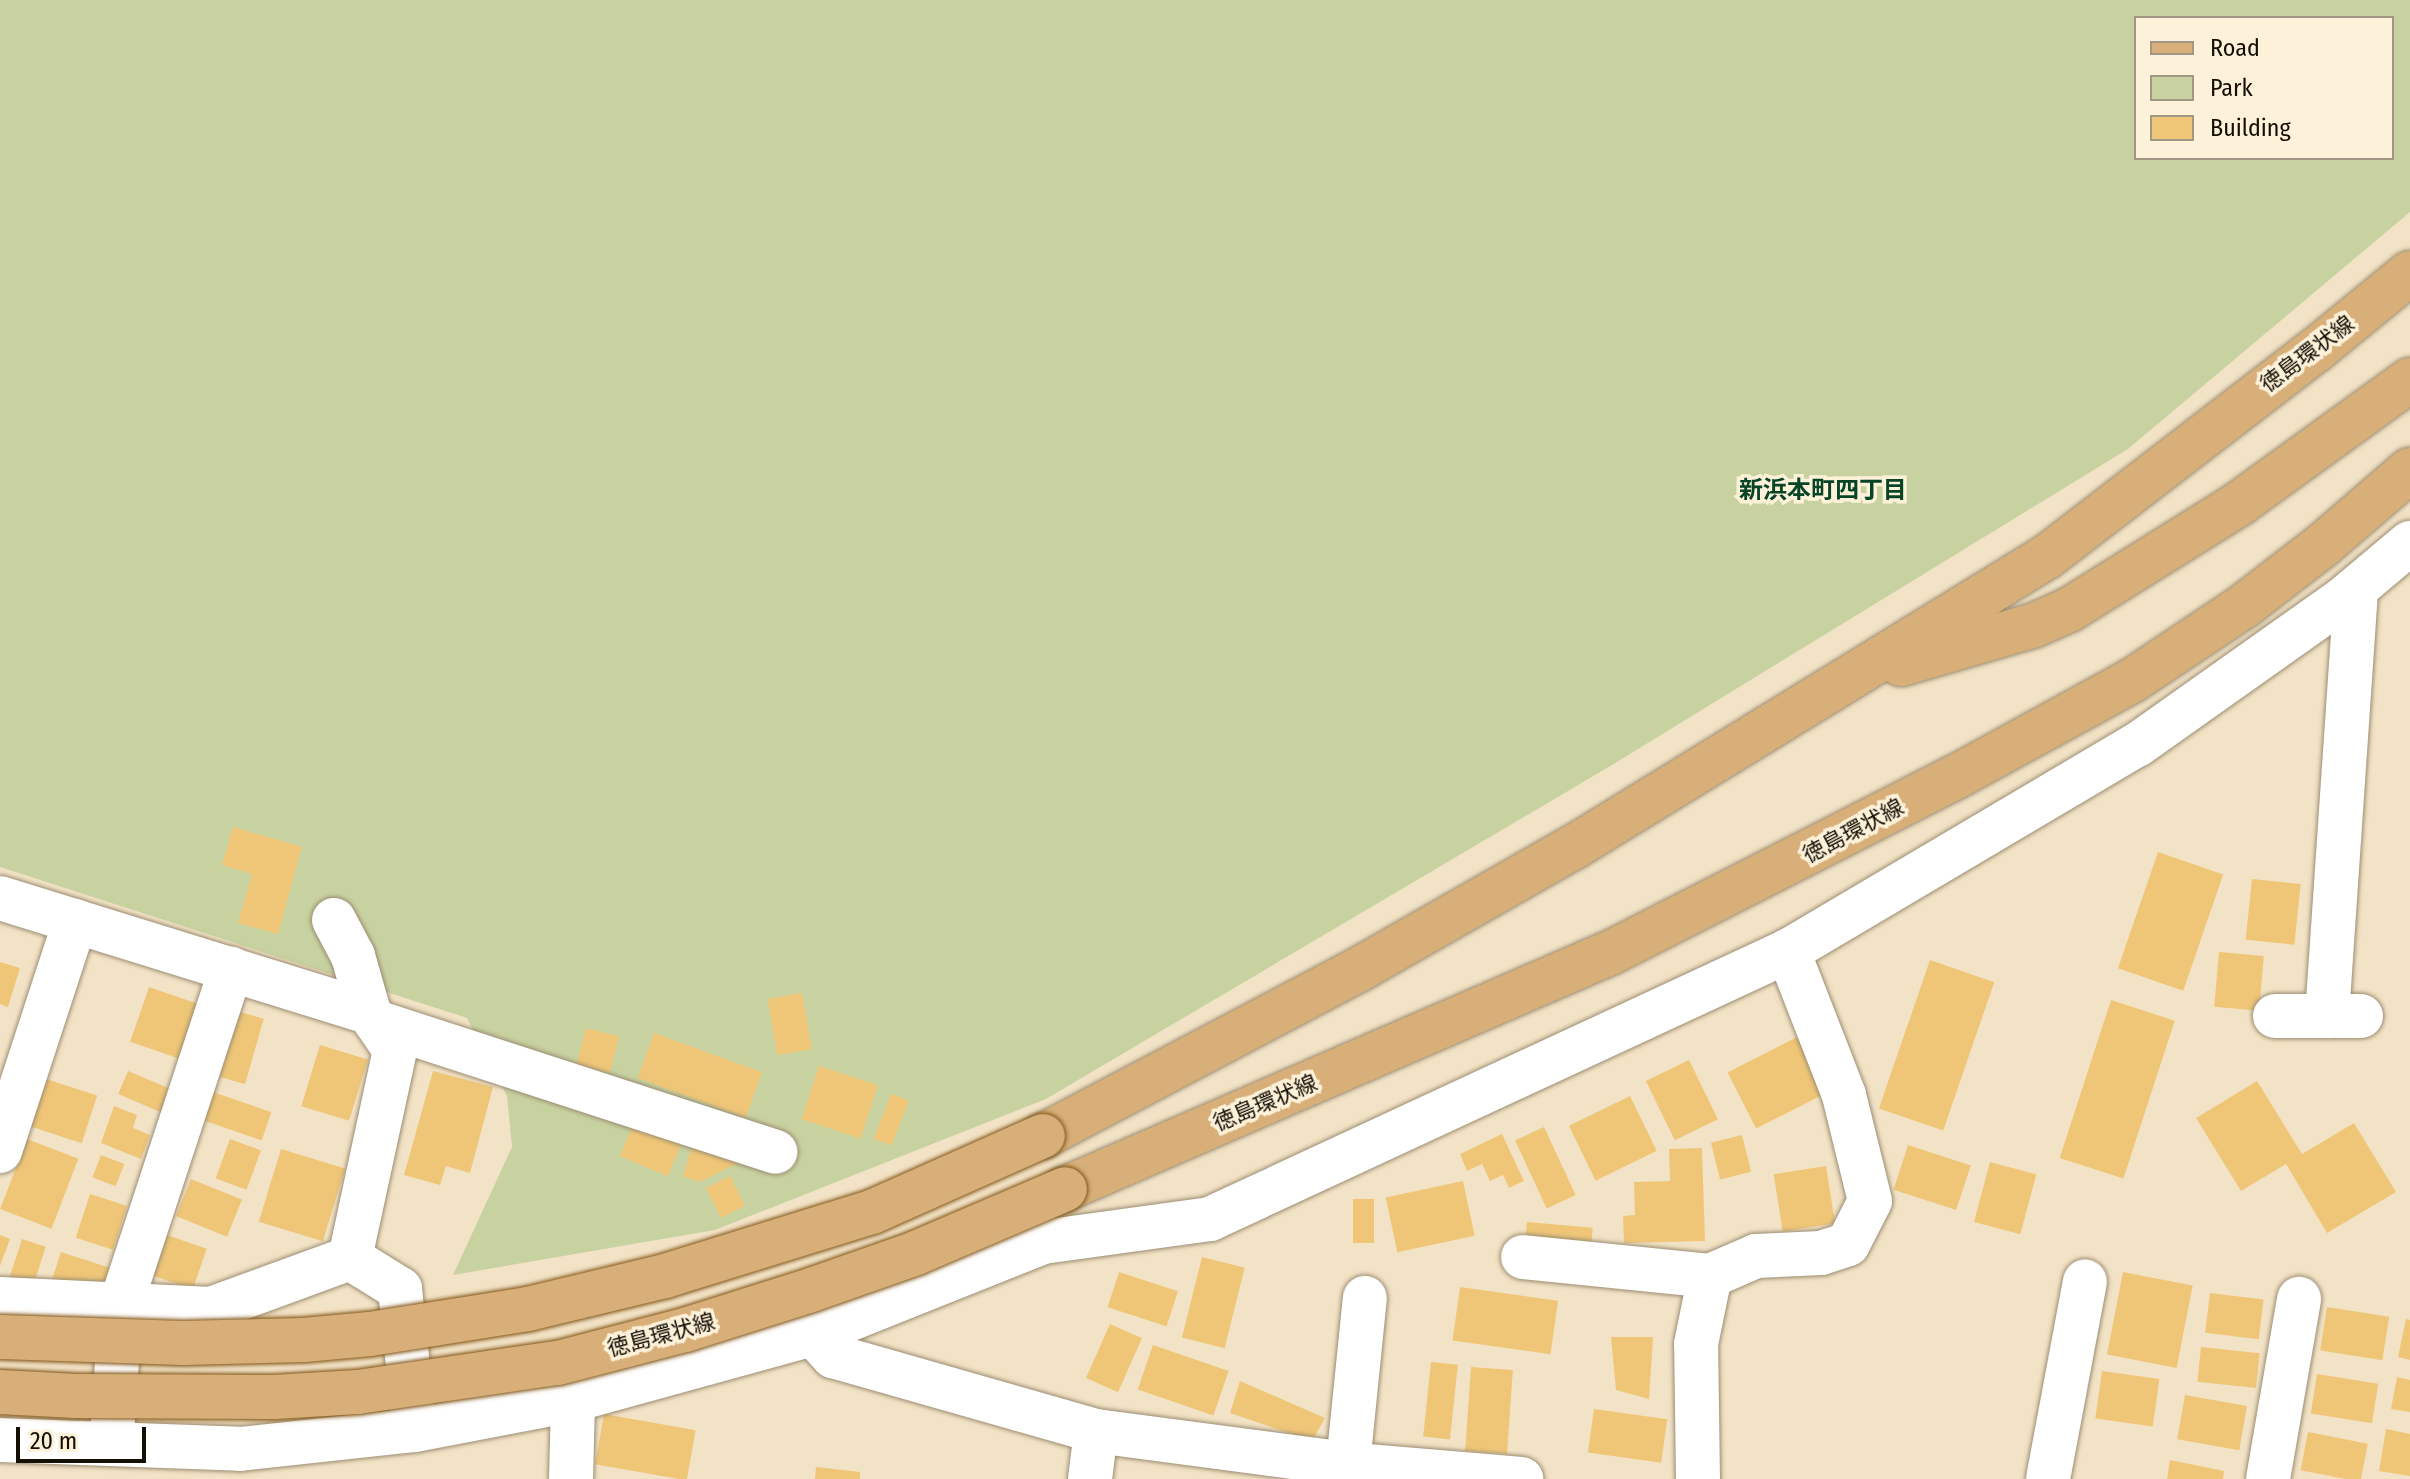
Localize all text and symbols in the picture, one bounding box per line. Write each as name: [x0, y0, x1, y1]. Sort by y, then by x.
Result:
legend: [2134, 16, 2394, 160]
text: Road: [2210, 34, 2260, 62]
text: Park: [2210, 74, 2253, 102]
text: Building: [2210, 114, 2291, 142]
street label: 徳島環状線: [2255, 310, 2359, 398]
district label: 新浜本町四丁目: [1739, 477, 1907, 505]
street label: 徳島環状線: [1798, 794, 1908, 868]
street label: 徳島環状線: [1209, 1069, 1321, 1137]
street label: 徳島環状線: [604, 1308, 718, 1362]
scale bar: [20, 1411, 150, 1461]
text: 20 m: [30, 1427, 77, 1455]

